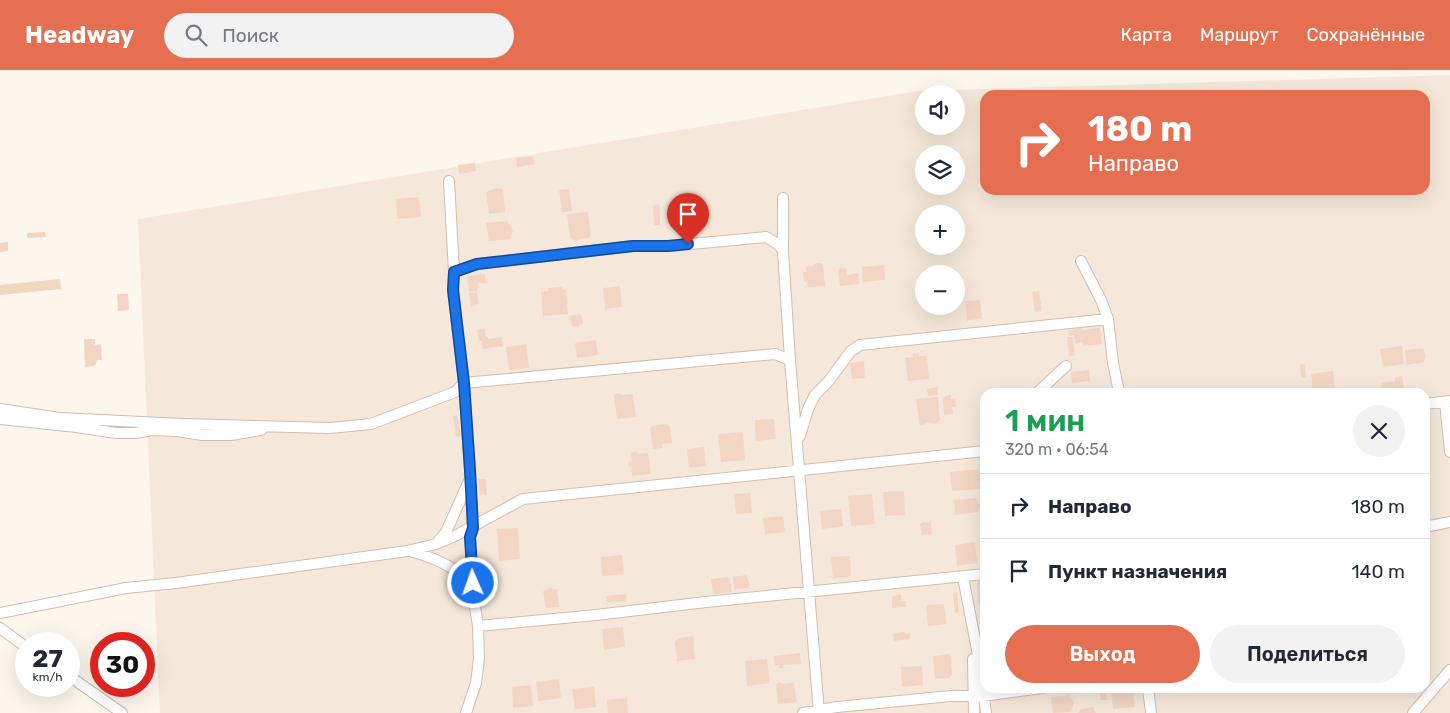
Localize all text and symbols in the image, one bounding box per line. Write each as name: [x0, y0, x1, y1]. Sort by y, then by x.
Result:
search box: [164, 13, 514, 58]
text: Headway: [25, 21, 134, 49]
icon: search: [182, 21, 210, 49]
text: Поиск: [222, 24, 279, 47]
text: Карта: [1121, 24, 1172, 46]
text: Маршрут: [1200, 24, 1279, 46]
text: Сохранённые: [1307, 24, 1425, 46]
map controls: [915, 85, 965, 315]
button: sound: [915, 85, 965, 135]
text: 180 m: [1088, 108, 1192, 150]
icon: right: [1005, 110, 1070, 175]
button: layers: [915, 145, 965, 195]
text: Направо: [1088, 150, 1179, 177]
pin: [667, 193, 709, 244]
icon: arrive: [674, 200, 702, 228]
button: +: [915, 205, 965, 255]
button: −: [915, 265, 965, 315]
text: 1 мин: [1005, 403, 1085, 439]
button: close: [1353, 405, 1405, 457]
text: 320 m · 06:54: [1005, 440, 1109, 459]
icon: right: [1005, 492, 1033, 520]
text: Направо: [1048, 495, 1132, 518]
text: 180 m: [1351, 495, 1405, 518]
position arrow: [446, 556, 498, 608]
icon: arrive: [1005, 557, 1033, 585]
text: Пункт назначения: [1048, 560, 1227, 583]
text: 140 m: [1351, 560, 1405, 583]
button: Выход: [1005, 625, 1200, 683]
button: Поделиться: [1210, 625, 1405, 683]
speed limit sign: 30: [90, 632, 155, 697]
text: 27: [32, 644, 63, 673]
text: km/h: [33, 670, 62, 684]

